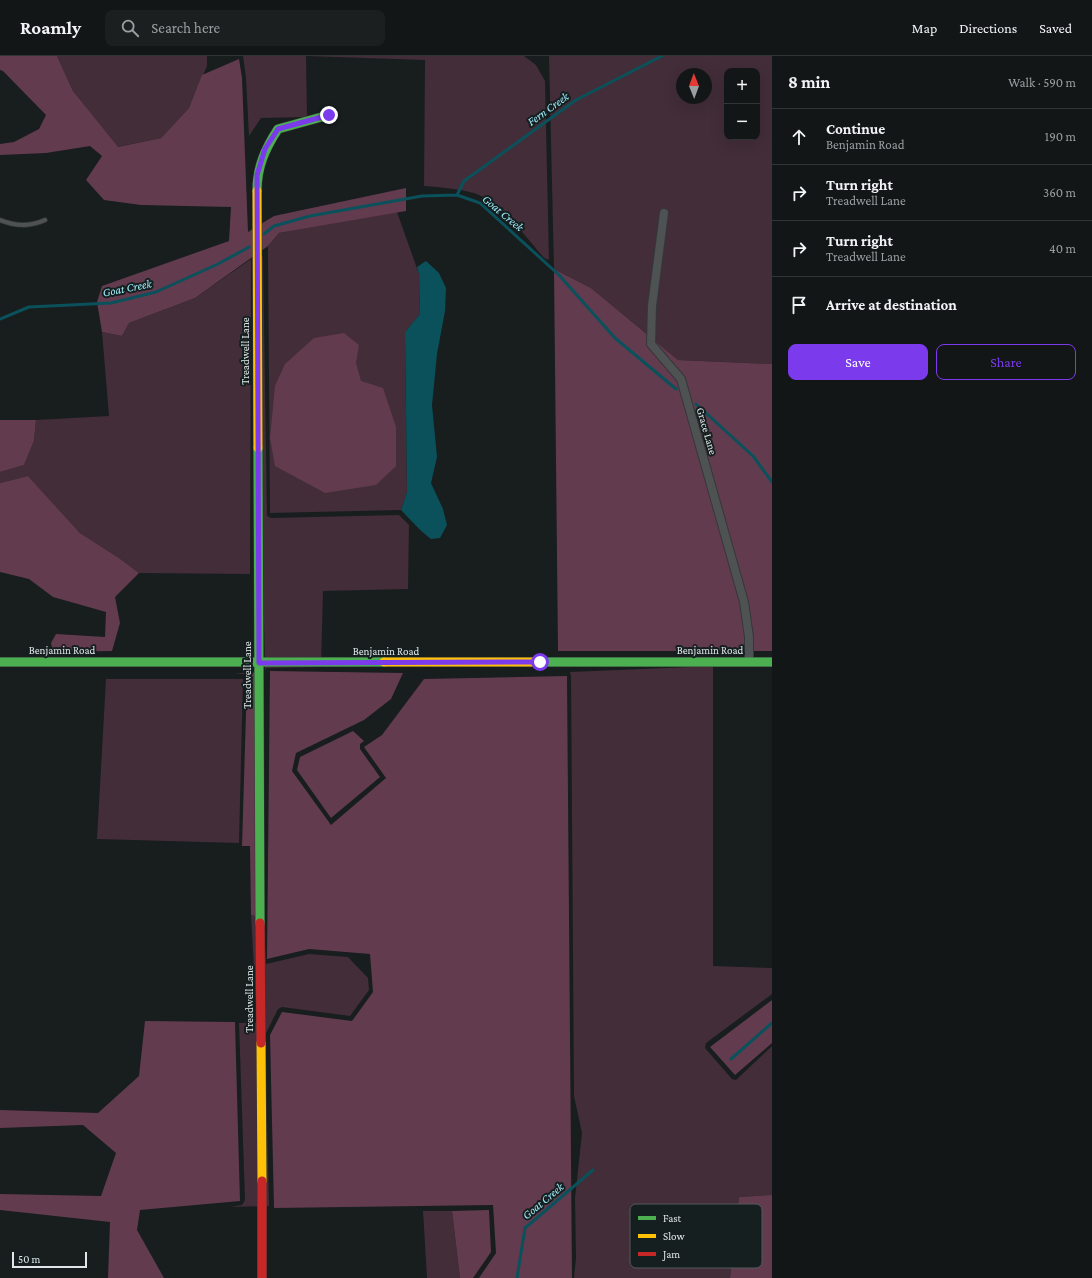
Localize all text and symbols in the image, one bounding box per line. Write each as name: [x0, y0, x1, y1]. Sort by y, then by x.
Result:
search box: [105, 10, 385, 46]
text: Roamly: [20, 17, 81, 38]
icon: search: [119, 17, 141, 39]
text: Search here: [151, 20, 220, 36]
text: Map: [912, 20, 937, 36]
text: Directions: [959, 20, 1017, 36]
text: Saved: [1039, 20, 1072, 36]
north arrow: [676, 68, 712, 104]
map controls: [724, 68, 760, 140]
button: +: [724, 68, 760, 104]
text: 8 min: [788, 73, 830, 92]
text: Walk · 590 m: [1008, 75, 1076, 90]
water label: Fern Creek: [524, 89, 572, 129]
button: −: [724, 104, 760, 140]
route end: [320, 106, 338, 124]
text: Continue: [826, 121, 885, 137]
icon: ahead: [788, 126, 810, 148]
text: 190 m: [1045, 129, 1076, 144]
text: Benjamin Road: [826, 137, 905, 152]
text: Turn right: [826, 177, 893, 193]
icon: right: [788, 182, 810, 204]
text: 360 m: [1043, 185, 1076, 200]
water label: Goat Creek: [480, 192, 527, 235]
text: Treadwell Lane: [826, 193, 906, 208]
text: Turn right: [826, 233, 893, 249]
icon: right: [788, 238, 810, 260]
text: 40 m: [1049, 241, 1076, 256]
text: Treadwell Lane: [826, 249, 906, 264]
water label: Goat Creek: [101, 276, 153, 300]
icon: arrive: [788, 294, 810, 316]
text: Arrive at destination: [826, 297, 957, 313]
street label: Treadwell Lane: [239, 317, 251, 385]
button: Save: [788, 344, 928, 380]
button: Share: [936, 344, 1076, 380]
street label: Grace Lane: [695, 406, 719, 456]
street label: Treadwell Lane: [241, 641, 253, 709]
street label: Benjamin Road: [29, 644, 95, 657]
street label: Benjamin Road: [677, 644, 743, 657]
street label: Benjamin Road: [353, 645, 419, 658]
route start: [531, 653, 549, 671]
street label: Treadwell Lane: [243, 965, 255, 1033]
water label: Goat Creek: [520, 1179, 567, 1222]
legend: [630, 1204, 762, 1268]
text: Fast: [663, 1212, 682, 1224]
text: Slow: [663, 1230, 685, 1242]
text: Jam: [662, 1248, 680, 1261]
scale bar: [12, 1250, 87, 1269]
text: 50 m: [18, 1253, 40, 1265]

